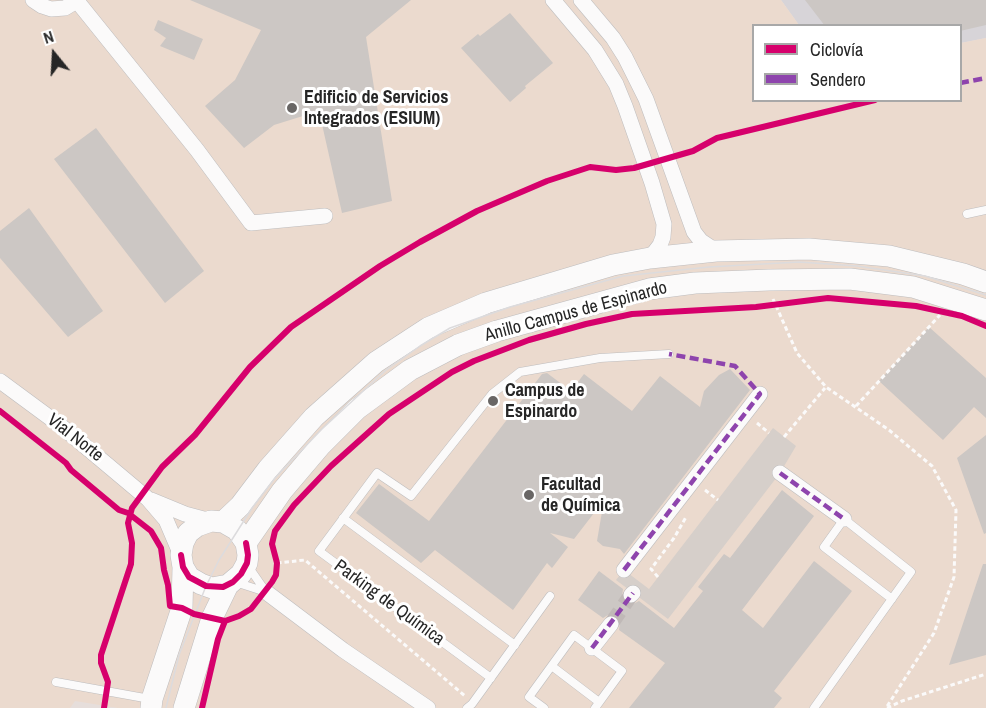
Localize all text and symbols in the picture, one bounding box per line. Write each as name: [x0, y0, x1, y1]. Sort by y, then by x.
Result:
north arrow: [24, 24, 84, 84]
legend: [752, 24, 962, 102]
text: N: [41, 25, 56, 49]
text: Ciclovía: [810, 37, 863, 62]
text: Sendero: [810, 67, 866, 92]
place label: Edificio de Servicios Integrados (ESIUM): [304, 87, 448, 130]
marker: Edificio de Servicios Integrados (ESIUM): [285, 101, 299, 115]
street label: Anillo Campus de Espinardo: [482, 277, 670, 347]
place label: Campus de Espinardo: [505, 380, 585, 422]
marker: Campus de Espinardo: [486, 394, 500, 408]
street label: Vial Norte: [43, 409, 107, 467]
place label: Facultad de Química: [541, 474, 621, 516]
marker: Facultad de Química: [522, 488, 536, 502]
street label: Parking de Química: [330, 556, 448, 650]

